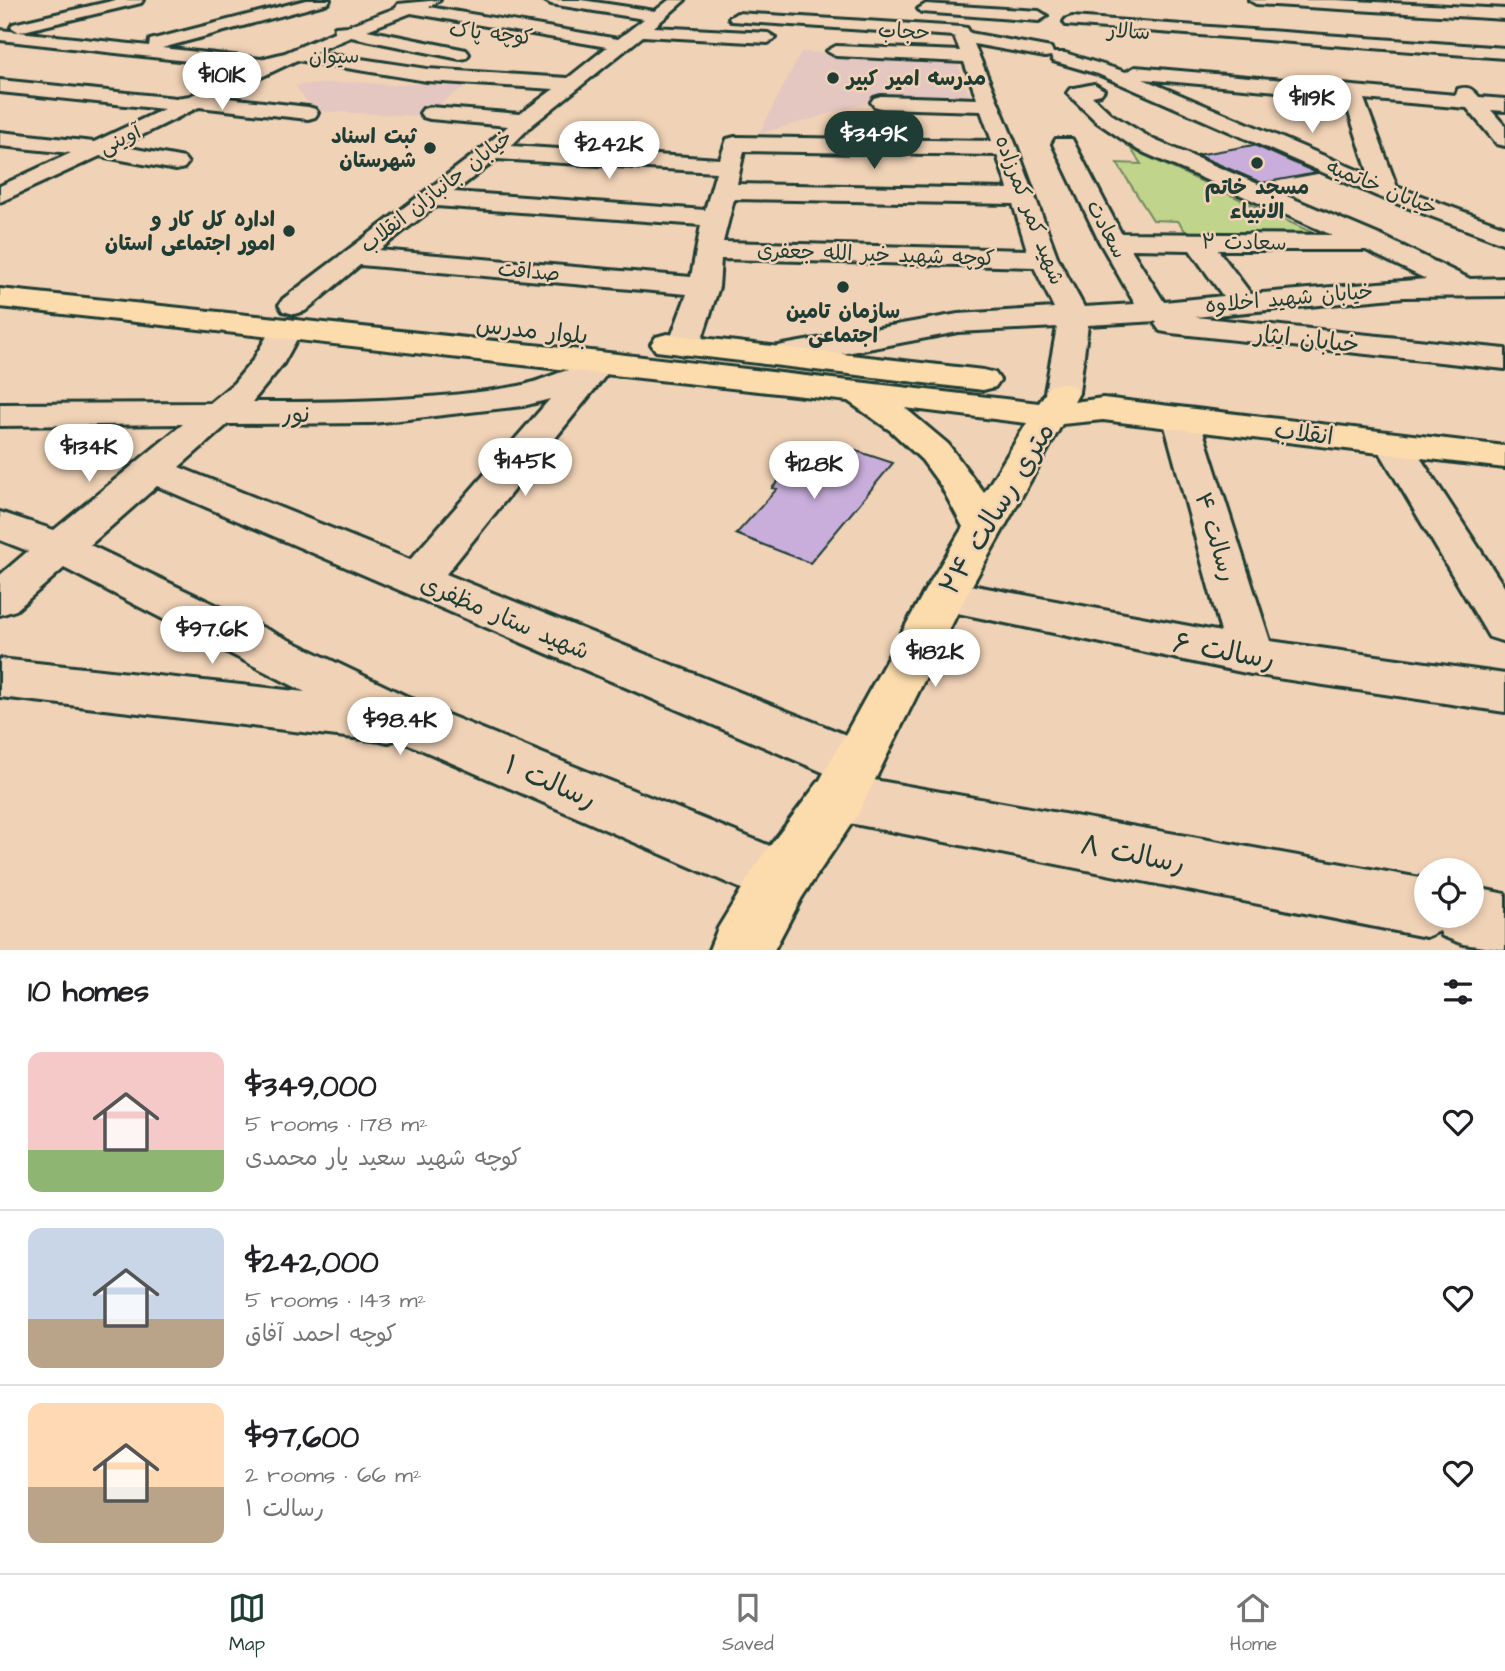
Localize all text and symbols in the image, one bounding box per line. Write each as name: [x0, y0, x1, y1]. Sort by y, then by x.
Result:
street label: کوچه پاک: [448, 15, 534, 52]
street label: سالار: [1105, 15, 1151, 47]
street label: حجاب: [877, 16, 931, 47]
street label: سیوان: [308, 42, 360, 71]
pin: $101K: [173, 52, 271, 112]
text: $101K: [198, 59, 246, 91]
place label: مدرسه امیر کبیر: [845, 64, 986, 93]
marker: مدرسه امیر کبیر: [825, 70, 841, 86]
pin: $119K: [1263, 76, 1361, 135]
text: $119K: [1289, 82, 1335, 114]
pin: $349K: [825, 111, 923, 171]
street label: آوینی: [94, 117, 147, 162]
text: $349K: [840, 118, 908, 150]
place label: ثبت اسناد شهرستان: [331, 122, 418, 175]
pin: $242K: [560, 122, 658, 181]
street label: خیابان جانبازان انقلاب: [354, 123, 518, 260]
text: $242K: [575, 128, 643, 160]
street label: شهید کمر کمرزاده: [988, 131, 1071, 289]
marker: ثبت اسناد شهرستان: [422, 140, 438, 156]
street label: خیابان خاتمیه: [1322, 152, 1441, 223]
marker: مسجد خاتم الانبیاء: [1249, 155, 1265, 171]
place label: مسجد خاتم الانبیاء: [1205, 173, 1309, 226]
street label: سعادت: [1079, 195, 1134, 264]
place label: اداره کل کار و امور اجتماعی استان: [105, 205, 275, 258]
marker: اداره کل کار و امور اجتماعی استان: [281, 223, 297, 239]
street label: سعادت ۲: [1201, 227, 1287, 258]
street label: کوچه شهید خیر الله جعفری: [756, 236, 996, 273]
street label: صداقت: [497, 254, 561, 289]
street label: خیابان شهید اخلاوه: [1204, 277, 1374, 320]
marker: سازمان تامین اجتماعی: [835, 279, 851, 295]
place label: سازمان تامین اجتماعی: [786, 297, 900, 350]
street label: بلوار مدرس: [474, 308, 590, 354]
street label: خیابان ایثار: [1251, 317, 1361, 362]
street label: نور: [281, 398, 310, 432]
street label: انقلاب: [1272, 414, 1335, 454]
street label: ۲۴ متری رسالت: [930, 415, 1064, 602]
pin: $134K: [40, 424, 138, 484]
text: $134K: [60, 431, 118, 463]
pin: $145K: [476, 438, 574, 498]
pin: $128K: [765, 442, 863, 501]
text: $145K: [494, 445, 556, 477]
text: $128K: [785, 448, 843, 480]
street label: رسالت ۴: [1185, 488, 1245, 586]
street label: شهید ستار مظفری: [415, 567, 594, 669]
pin: $97.6K: [155, 606, 269, 666]
text: $97.6K: [176, 613, 248, 645]
street label: رسالت ۶: [1169, 623, 1278, 680]
pin: $182K: [886, 630, 984, 689]
text: $182K: [906, 636, 964, 668]
pin: $98.4K: [343, 698, 457, 757]
text: $98.4K: [363, 704, 437, 736]
street label: رسالت ۱: [498, 746, 602, 819]
street label: رسالت ۸: [1077, 825, 1188, 884]
map controls: [1414, 858, 1484, 928]
button: locate: [1414, 858, 1484, 928]
text: 10 homes: [28, 971, 149, 1013]
icon: filters: [1439, 973, 1477, 1011]
text: $349,000: [245, 1066, 377, 1108]
icon: home: [84, 1080, 168, 1164]
icon: heart: [1439, 1103, 1477, 1141]
text: 5 rooms · 178 m²: [245, 1108, 428, 1140]
text: کوچه شهید سعید یار محمدی: [245, 1142, 522, 1174]
text: $242,000: [245, 1242, 379, 1284]
icon: home: [84, 1256, 168, 1340]
icon: heart: [1439, 1279, 1477, 1317]
text: 5 rooms · 143 m²: [245, 1284, 426, 1316]
text: کوچه احمد آفاق: [245, 1318, 397, 1350]
text: $97,600: [245, 1417, 359, 1459]
icon: home: [84, 1431, 168, 1515]
icon: heart: [1439, 1454, 1477, 1492]
text: 2 rooms · 66 m²: [245, 1459, 422, 1491]
text: رسالت ۱: [245, 1493, 324, 1525]
tab: Map: [228, 1589, 266, 1658]
tab: Saved: [722, 1589, 774, 1658]
tab: Home: [1230, 1589, 1277, 1658]

